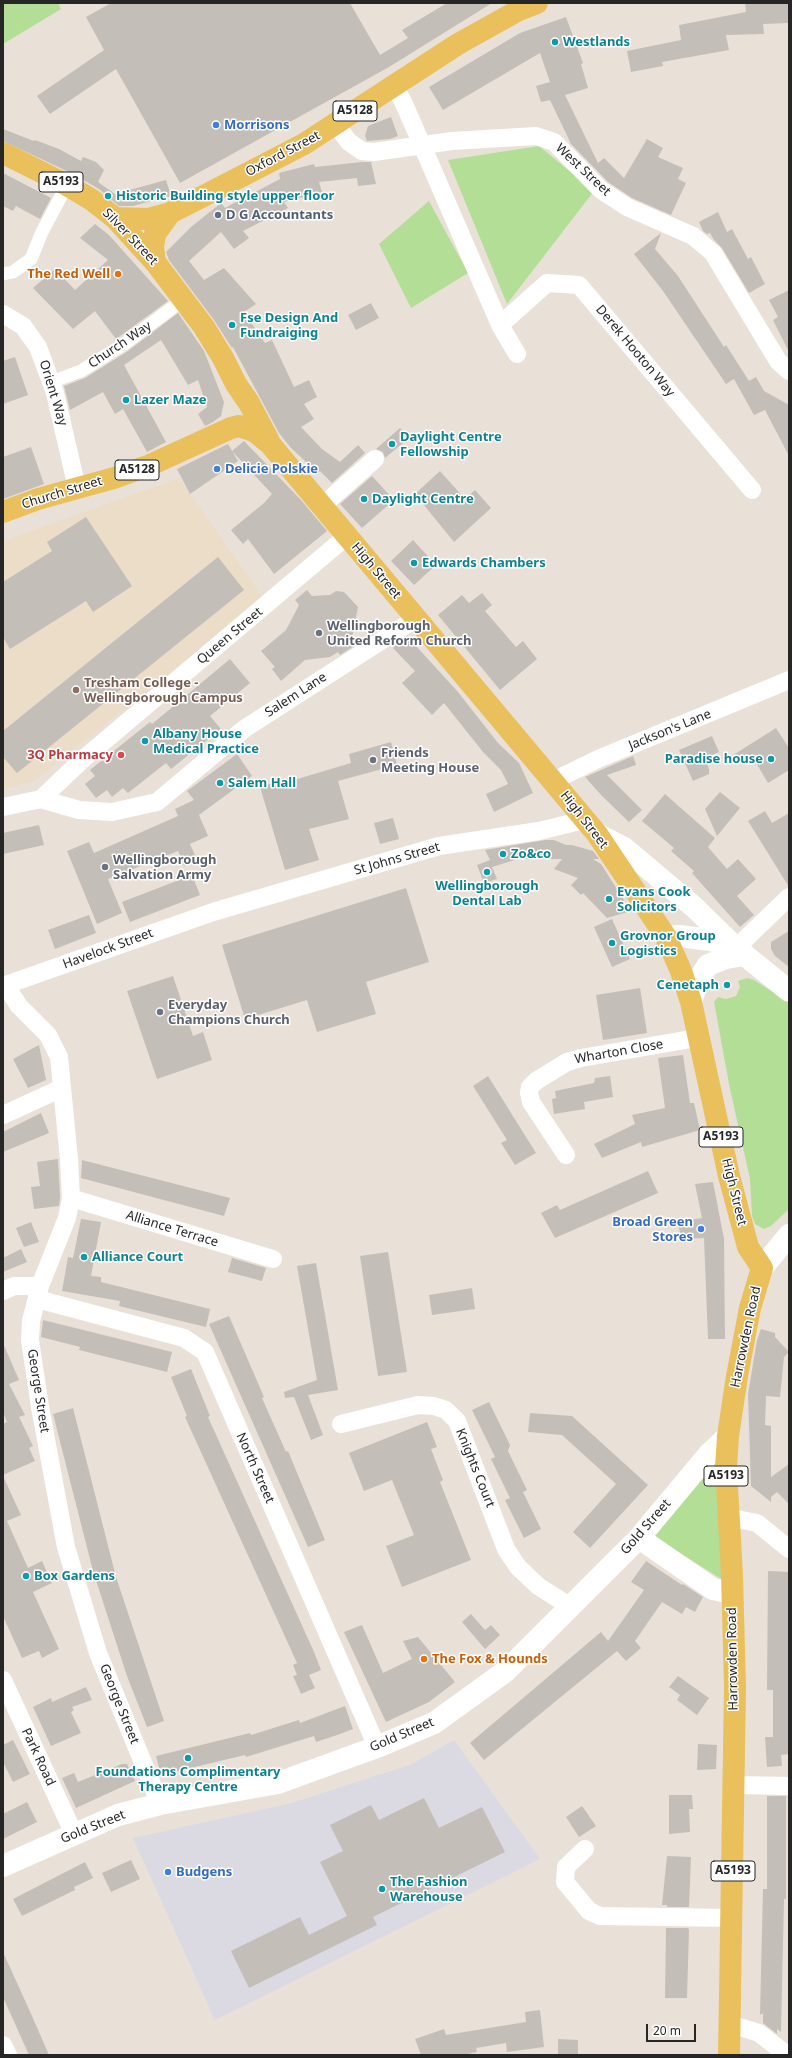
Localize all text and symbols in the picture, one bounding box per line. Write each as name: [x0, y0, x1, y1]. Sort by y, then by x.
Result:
place label: Westlands: [563, 34, 630, 50]
marker: Westlands: [550, 37, 560, 47]
road number: A5128: [333, 101, 377, 121]
place label: Morrisons: [224, 117, 290, 133]
marker: Morrisons: [211, 120, 221, 130]
street label: Oxford Street: [243, 128, 323, 180]
street label: West Street: [552, 141, 614, 199]
road number: A5193: [39, 172, 83, 192]
place label: Historic Building style upper floor: [116, 188, 334, 204]
marker: Historic Building style upper floor: [103, 191, 113, 201]
street label: Silver Street: [99, 205, 161, 269]
place label: D G Accountants: [226, 207, 333, 223]
marker: D G Accountants: [213, 210, 223, 220]
place label: The Red Well: [27, 266, 110, 282]
marker: The Red Well: [113, 269, 123, 279]
street label: Derek Hooton Way: [592, 302, 678, 400]
place label: Fse Design And Fundraiging: [240, 310, 338, 341]
street label: Church Way: [85, 318, 155, 372]
marker: Fse Design And Fundraiging: [227, 320, 237, 330]
street label: Orient Way: [36, 358, 70, 428]
place label: Lazer Maze: [134, 392, 207, 408]
marker: Lazer Maze: [121, 395, 131, 405]
place label: Daylight Centre Fellowship: [400, 429, 502, 460]
marker: Daylight Centre Fellowship: [387, 439, 397, 449]
road number: A5128: [115, 460, 159, 480]
place label: Delicie Polskie: [225, 461, 318, 477]
marker: Delicie Polskie: [212, 464, 222, 474]
street label: Church Street: [20, 473, 104, 513]
place label: Daylight Centre: [372, 491, 474, 507]
marker: Daylight Centre: [359, 494, 369, 504]
street label: High Street: [348, 540, 404, 602]
place label: Edwards Chambers: [422, 555, 546, 571]
marker: Edwards Chambers: [409, 558, 419, 568]
street label: Queen Street: [194, 604, 266, 668]
place label: Wellingborough United Reform Church: [327, 618, 471, 649]
marker: Wellingborough United Reform Church: [314, 628, 324, 638]
street label: Salem Lane: [262, 669, 330, 721]
place label: Tresham College - Wellingborough Campus: [84, 675, 243, 706]
marker: Tresham College - Wellingborough Campus: [71, 685, 81, 695]
street label: Jackson's Lane: [626, 706, 714, 754]
place label: Albany House Medical Practice: [153, 726, 259, 757]
marker: Albany House Medical Practice: [140, 736, 150, 746]
place label: Friends Meeting House: [381, 745, 479, 776]
place label: 3Q Pharmacy: [27, 747, 113, 763]
marker: 3Q Pharmacy: [116, 750, 126, 760]
place label: Paradise house: [665, 751, 763, 767]
marker: Paradise house: [766, 754, 776, 764]
marker: Friends Meeting House: [368, 755, 378, 765]
place label: Salem Hall: [228, 775, 296, 791]
marker: Salem Hall: [215, 778, 225, 788]
street label: High Street: [557, 788, 611, 852]
street label: St Johns Street: [352, 839, 442, 879]
place label: Zo&co: [511, 846, 551, 862]
marker: Zo&co: [498, 849, 508, 859]
place label: Wellingborough Salvation Army: [113, 852, 217, 883]
marker: Wellingborough Salvation Army: [100, 862, 110, 872]
marker: Wellingborough Dental Lab: [482, 867, 492, 877]
place label: Wellingborough Dental Lab: [435, 878, 539, 909]
place label: Evans Cook Solicitors: [617, 884, 691, 915]
marker: Evans Cook Solicitors: [604, 894, 614, 904]
street label: Havelock Street: [61, 925, 155, 973]
place label: Grovnor Group Logistics: [620, 928, 716, 959]
marker: Grovnor Group Logistics: [607, 938, 617, 948]
place label: Cenetaph: [657, 977, 719, 993]
marker: Cenetaph: [722, 980, 732, 990]
place label: Everyday Champions Church: [168, 997, 290, 1028]
marker: Everyday Champions Church: [155, 1007, 165, 1017]
street label: Wharton Close: [573, 1037, 665, 1067]
road number: A5193: [699, 1127, 743, 1147]
street label: High Street: [718, 1157, 750, 1227]
street label: Alliance Terrace: [124, 1208, 220, 1250]
place label: Broad Green Stores: [612, 1214, 693, 1245]
marker: Broad Green Stores: [696, 1224, 706, 1234]
place label: Alliance Court: [92, 1249, 183, 1265]
marker: Alliance Court: [79, 1252, 89, 1262]
street label: Harrowden Road: [728, 1285, 764, 1389]
street label: George Street: [24, 1348, 52, 1434]
street label: Knights Court: [452, 1426, 498, 1510]
street label: North Street: [233, 1430, 277, 1506]
road number: A5193: [704, 1466, 748, 1486]
street label: Gold Street: [618, 1496, 674, 1558]
place label: Box Gardens: [34, 1568, 115, 1584]
marker: Box Gardens: [21, 1571, 31, 1581]
street label: Harrowden Road: [724, 1607, 742, 1711]
place label: The Fox & Hounds: [432, 1651, 548, 1667]
marker: The Fox & Hounds: [419, 1654, 429, 1664]
street label: George Street: [96, 1662, 142, 1746]
street label: Gold Street: [367, 1714, 437, 1756]
street label: Park Road: [18, 1726, 58, 1788]
marker: Foundations Complimentary Therapy Centre: [183, 1753, 193, 1763]
place label: Foundations Complimentary Therapy Centre: [96, 1764, 280, 1795]
street label: Gold Street: [58, 1807, 128, 1847]
road number: A5193: [711, 1861, 755, 1881]
place label: Budgens: [176, 1864, 232, 1880]
marker: Budgens: [163, 1867, 173, 1877]
place label: The Fashion Warehouse: [390, 1874, 467, 1905]
marker: The Fashion Warehouse: [377, 1884, 387, 1894]
scale bar: [648, 2016, 698, 2042]
text: 20 m: [653, 2022, 681, 2039]

